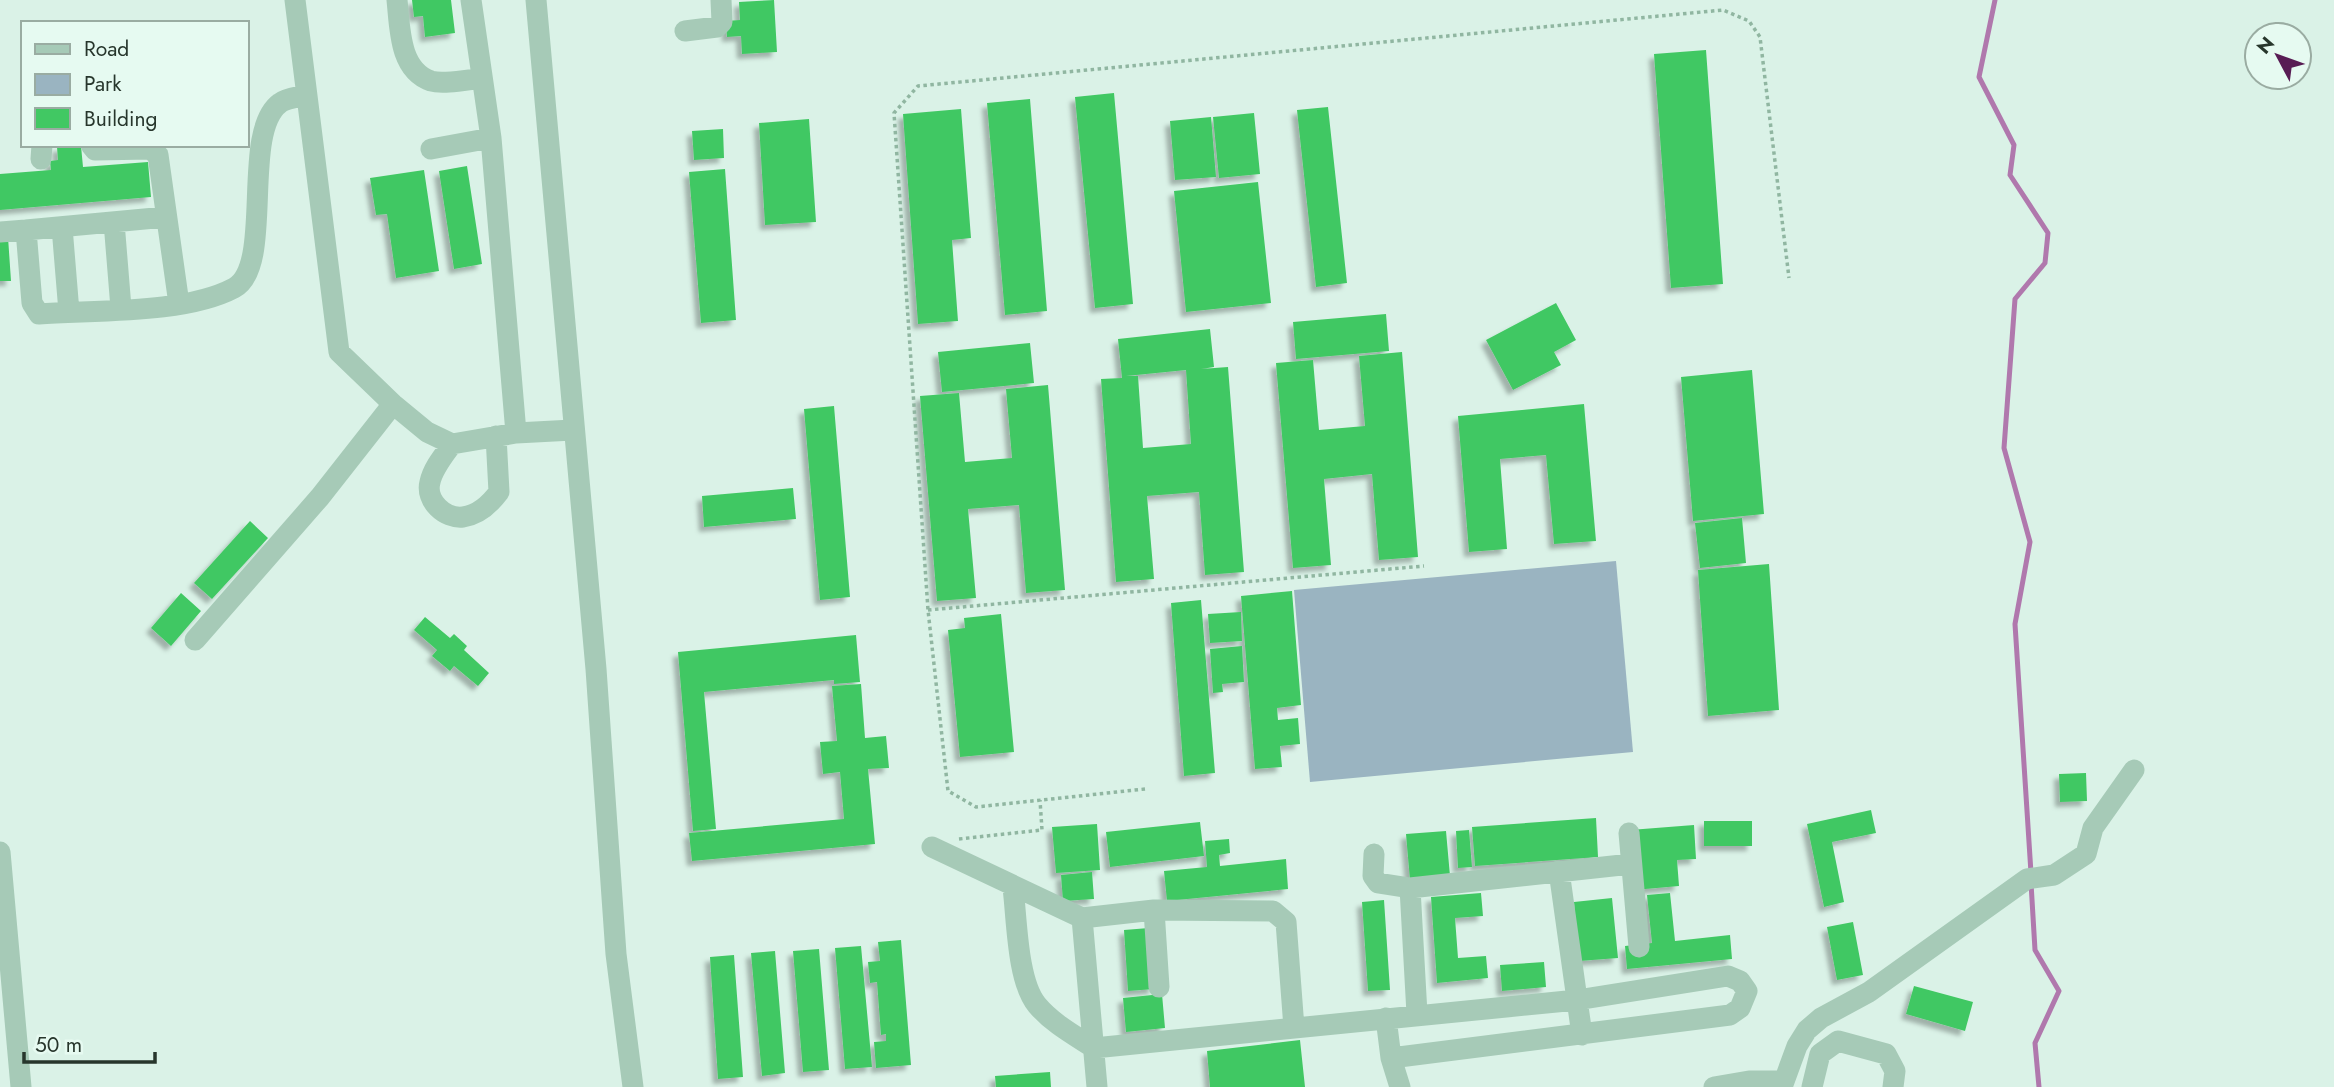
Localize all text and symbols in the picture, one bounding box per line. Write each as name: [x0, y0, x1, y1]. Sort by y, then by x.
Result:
legend: [21, 21, 248, 147]
north arrow: [2243, 21, 2313, 91]
text: N: [2250, 31, 2281, 60]
text: Road: [84, 34, 129, 64]
text: Park: [84, 69, 122, 99]
text: Building: [84, 104, 157, 134]
scale bar: [24, 1020, 156, 1064]
text: 50 m: [35, 1030, 82, 1060]

